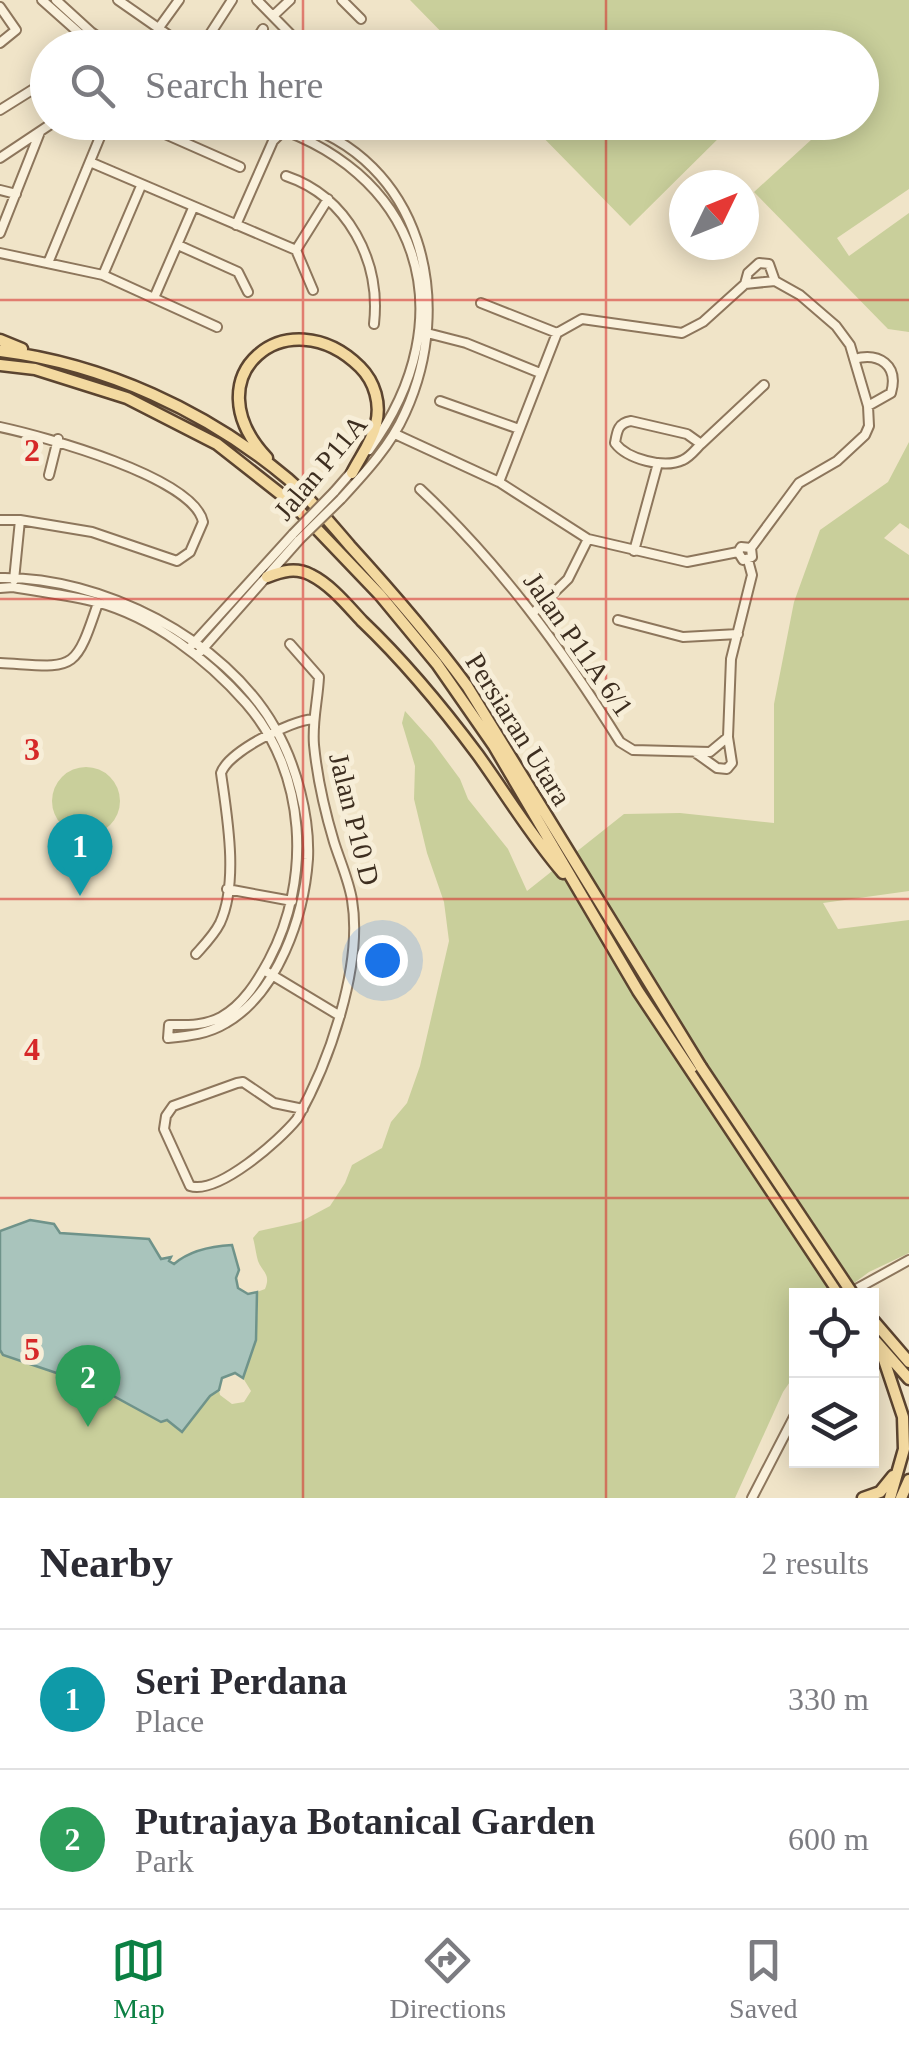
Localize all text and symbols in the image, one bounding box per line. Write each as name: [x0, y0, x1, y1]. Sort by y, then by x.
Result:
search box: [30, 30, 879, 140]
icon: search: [65, 58, 120, 113]
text: Search here: [145, 64, 323, 106]
north arrow: [669, 170, 759, 260]
street label: Jalan P11A: [268, 408, 374, 526]
text: 2: [24, 432, 40, 468]
street label: Jalan P11A 6/1: [518, 566, 640, 722]
street label: Persiaran Utara: [459, 648, 578, 811]
text: 3: [24, 731, 40, 767]
street label: Jalan P10 D: [323, 750, 386, 889]
pin: 1: [48, 814, 112, 896]
your location: [357, 935, 408, 986]
text: 4: [24, 1031, 40, 1067]
map controls: [789, 1288, 879, 1468]
button: locate: [789, 1288, 879, 1378]
text: 5: [24, 1331, 40, 1367]
pin: 2: [56, 1344, 120, 1427]
button: layers: [789, 1378, 879, 1468]
text: Nearby: [40, 1540, 173, 1586]
text: 2 results: [761, 1545, 869, 1581]
text: Seri Perdana: [135, 1660, 347, 1702]
text: 1: [65, 1681, 81, 1717]
text: 330 m: [788, 1681, 869, 1717]
text: Place: [135, 1703, 204, 1739]
text: Putrajaya Botanical Garden: [135, 1800, 595, 1842]
text: 2: [65, 1821, 81, 1857]
text: 600 m: [788, 1821, 869, 1857]
text: Park: [135, 1843, 194, 1879]
tab: Map: [111, 1933, 166, 2025]
tab: Directions: [389, 1933, 506, 2025]
tab: Saved: [729, 1933, 798, 2025]

